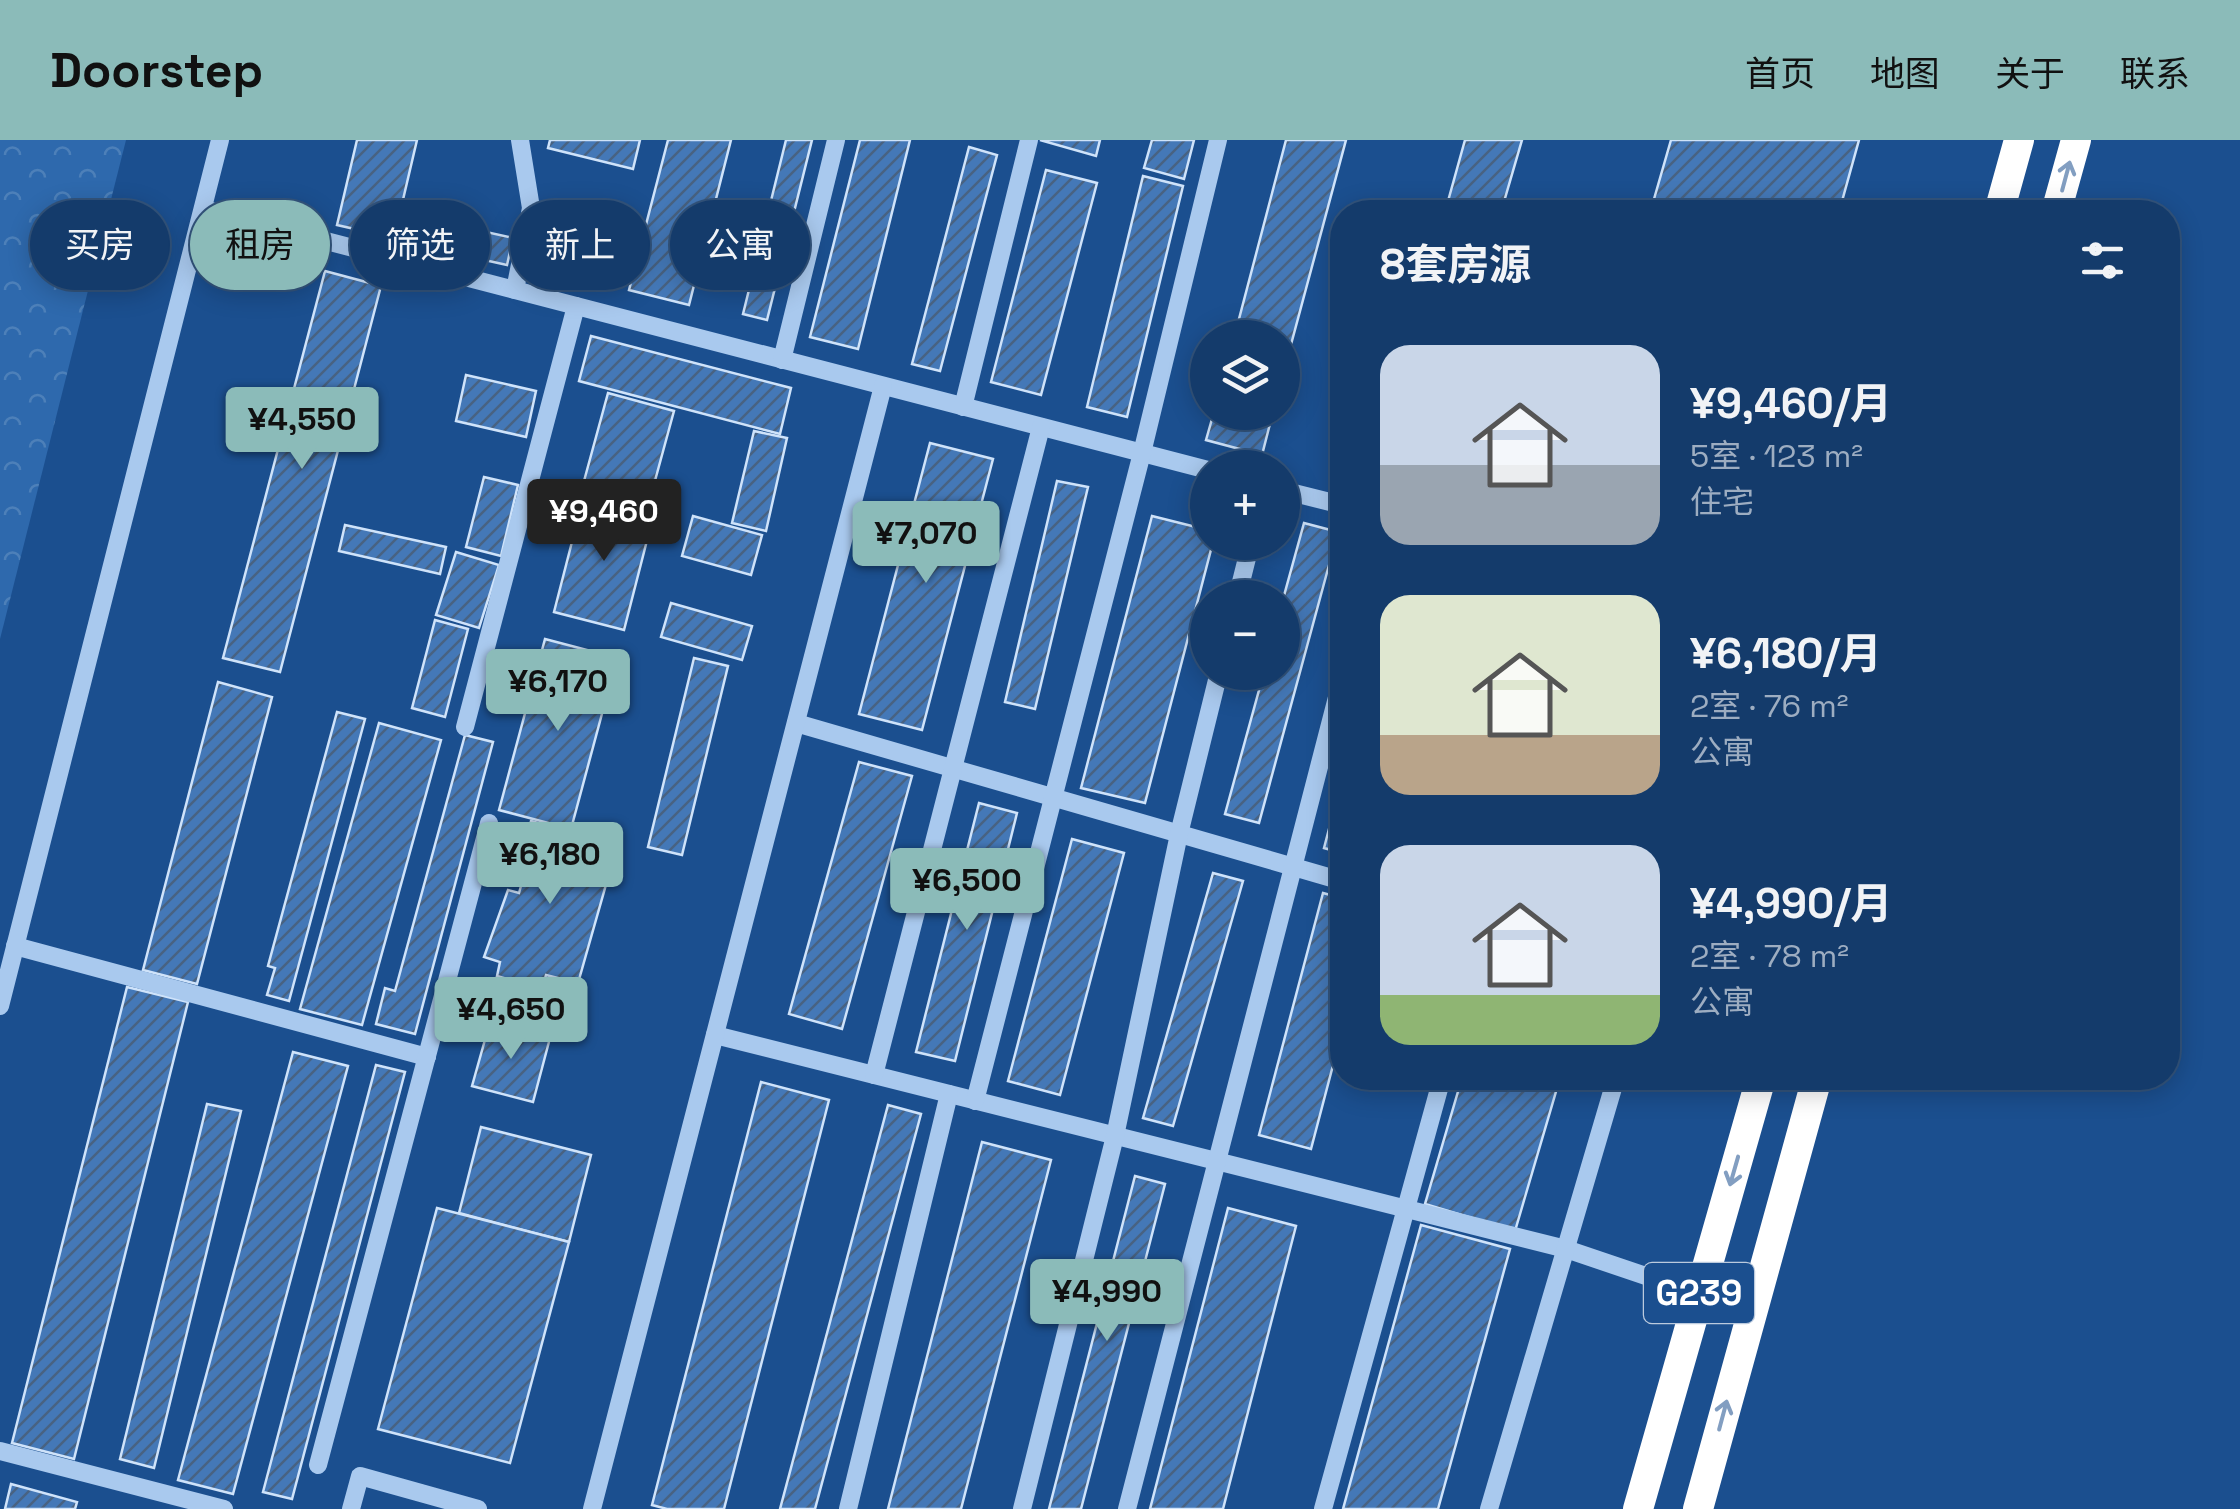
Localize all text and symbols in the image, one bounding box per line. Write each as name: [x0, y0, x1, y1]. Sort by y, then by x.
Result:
text: Doorstep: [50, 40, 263, 101]
text: 首页: [1745, 52, 1815, 96]
text: 地图: [1870, 52, 1940, 96]
text: 关于: [1995, 52, 2065, 96]
text: 联系: [2120, 52, 2190, 96]
one-way arrow: [2058, 161, 2076, 192]
chip: 买房: [30, 200, 170, 290]
chip: 租房: [190, 200, 330, 290]
chip: 筛选: [350, 200, 490, 290]
chip: 新上: [510, 200, 650, 290]
chip: 公寓: [670, 200, 810, 290]
icon: filters: [2075, 233, 2130, 288]
text: 8套房源: [1380, 238, 1531, 291]
map controls: [1190, 320, 1300, 690]
button: layers: [1190, 320, 1300, 430]
text: ¥9,460/月: [1690, 377, 1892, 430]
icon: home: [1460, 385, 1580, 505]
pin: ¥4,550: [221, 387, 383, 472]
text: ¥4,550: [248, 399, 356, 439]
text: 5室 · 123 m²: [1690, 436, 1863, 476]
button: +: [1190, 450, 1300, 560]
pin: ¥9,460: [523, 479, 685, 564]
text: 住宅: [1690, 482, 1754, 522]
text: ¥9,460: [549, 491, 659, 531]
pin: ¥7,070: [845, 501, 1007, 586]
text: ¥7,070: [875, 513, 977, 553]
button: −: [1190, 580, 1300, 690]
text: ¥6,180/月: [1690, 627, 1882, 680]
icon: home: [1460, 635, 1580, 755]
pin: ¥6,170: [477, 649, 639, 734]
text: ¥6,170: [508, 661, 608, 701]
text: 2室 · 76 m²: [1690, 686, 1849, 726]
text: 公寓: [1690, 732, 1754, 772]
pin: ¥6,180: [469, 822, 631, 907]
text: ¥6,180: [499, 834, 601, 874]
pin: ¥6,500: [886, 848, 1048, 933]
text: ¥6,500: [912, 860, 1022, 900]
text: ¥4,990/月: [1690, 877, 1892, 930]
icon: home: [1460, 885, 1580, 1005]
text: 2室 · 78 m²: [1690, 936, 1849, 976]
pin: ¥4,650: [430, 977, 592, 1062]
text: 公寓: [1690, 982, 1754, 1022]
text: ¥4,650: [457, 989, 566, 1029]
one-way arrow: [1724, 1155, 1742, 1186]
pin: ¥4,990: [1026, 1259, 1188, 1344]
road number: G239: [1644, 1263, 1754, 1323]
text: ¥4,990: [1052, 1271, 1162, 1311]
one-way arrow: [1715, 1400, 1734, 1431]

